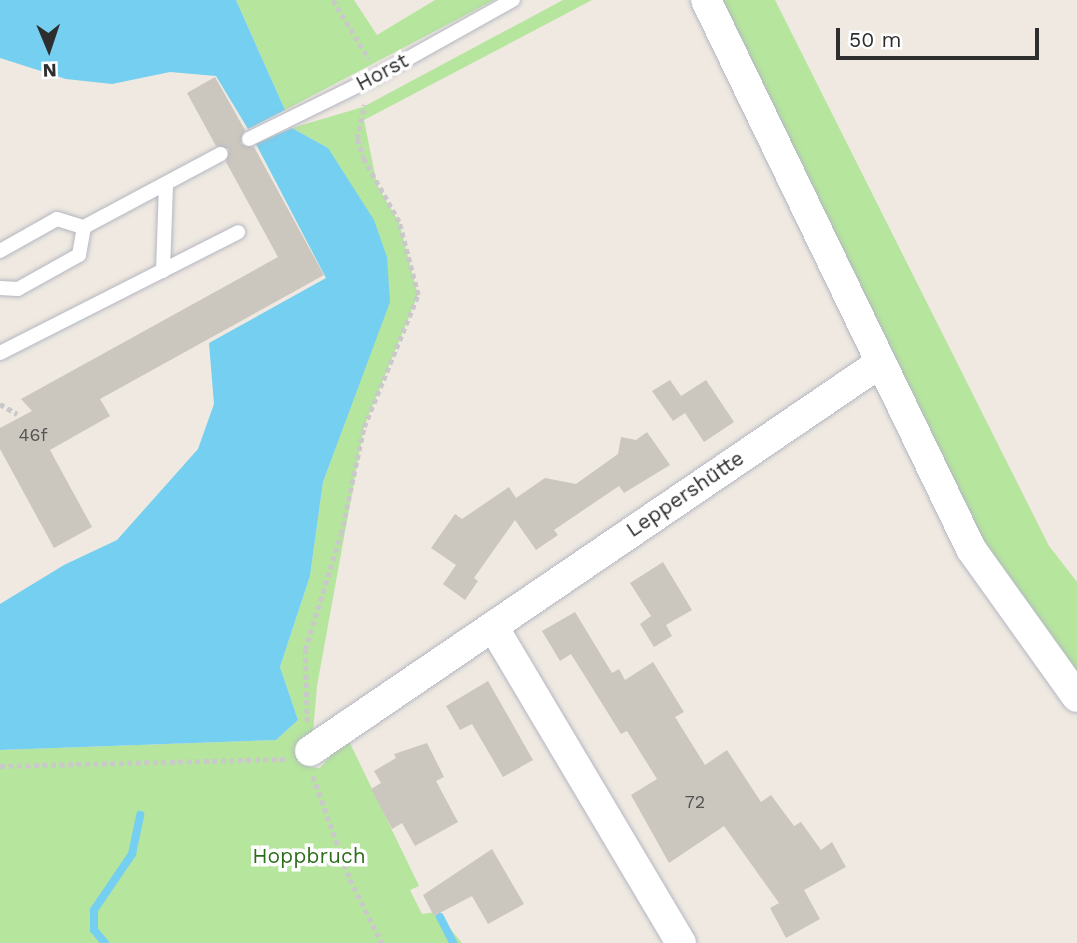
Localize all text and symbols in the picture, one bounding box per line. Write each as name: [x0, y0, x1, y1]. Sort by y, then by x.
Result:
north arrow: [14, 14, 84, 84]
scale bar: [839, 14, 1042, 58]
text: 50 m: [849, 27, 901, 52]
street label: Horst: [351, 48, 413, 96]
text: N: [42, 59, 57, 82]
house number: 46f: [18, 424, 48, 446]
street label: Leppershütte: [621, 445, 749, 543]
house number: 72: [685, 791, 705, 813]
park label: Hoppbruch: [252, 843, 366, 869]

